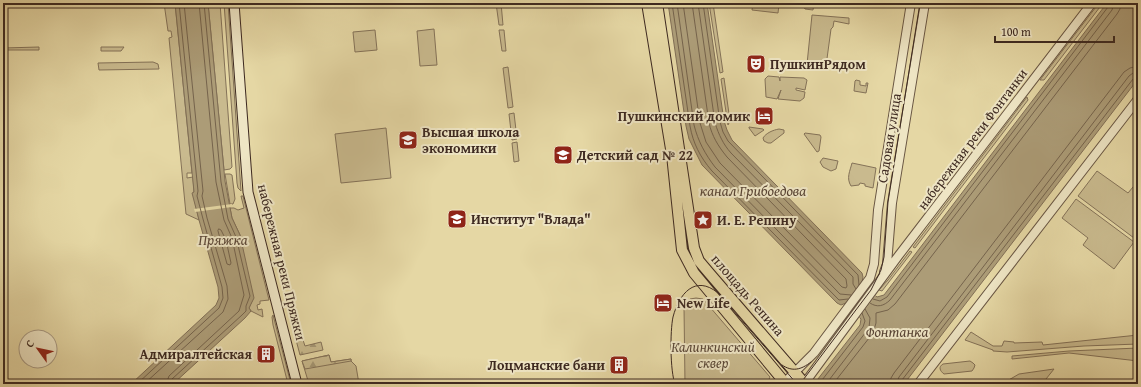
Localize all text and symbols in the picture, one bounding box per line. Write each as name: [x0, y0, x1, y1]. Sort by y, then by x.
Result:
scale bar: [995, 18, 1114, 44]
text: 100 m: [1001, 23, 1031, 40]
theatre icon: ПушкинРядом: [745, 53, 767, 75]
place label: ПушкинРядом: [770, 54, 866, 74]
street label: набережная реки Фонтанки: [912, 64, 1032, 214]
street label: Садовая улица: [872, 91, 906, 184]
hotel icon: Пушкинский домик: [753, 105, 775, 127]
place label: Пушкинский домик: [618, 106, 751, 126]
place label: Высшая школа экономики: [422, 122, 520, 158]
school or university icon: Высшая школа экономики: [397, 129, 419, 151]
school or university icon: Детский сад № 22: [552, 144, 574, 166]
place label: Детский сад № 22: [576, 145, 693, 165]
water label: канал Грибоедова: [700, 180, 806, 201]
street label: набережная реки Пряжки: [253, 182, 311, 342]
school or university icon: Институт "Влада": [446, 208, 468, 230]
place label: Институт "Влада": [471, 209, 591, 229]
place icon: И. Е. Репину: [692, 209, 714, 231]
place label: И. Е. Репину: [717, 210, 797, 230]
water label: Пряжка: [198, 229, 248, 250]
street label: площадь Репина: [707, 250, 789, 341]
hotel icon: New Life: [652, 292, 674, 314]
place label: New Life: [677, 293, 730, 313]
water label: Фонтанка: [866, 321, 929, 342]
north arrow: [18, 329, 58, 369]
text: С: [21, 337, 38, 351]
park label: Калинкинский сквер: [671, 337, 755, 373]
building icon: Адмиралтейская: [255, 343, 277, 365]
place label: Адмиралтейская: [139, 344, 252, 364]
building icon: Лоцманские бани: [608, 354, 630, 376]
place label: Лоцманские бани: [488, 355, 605, 375]

